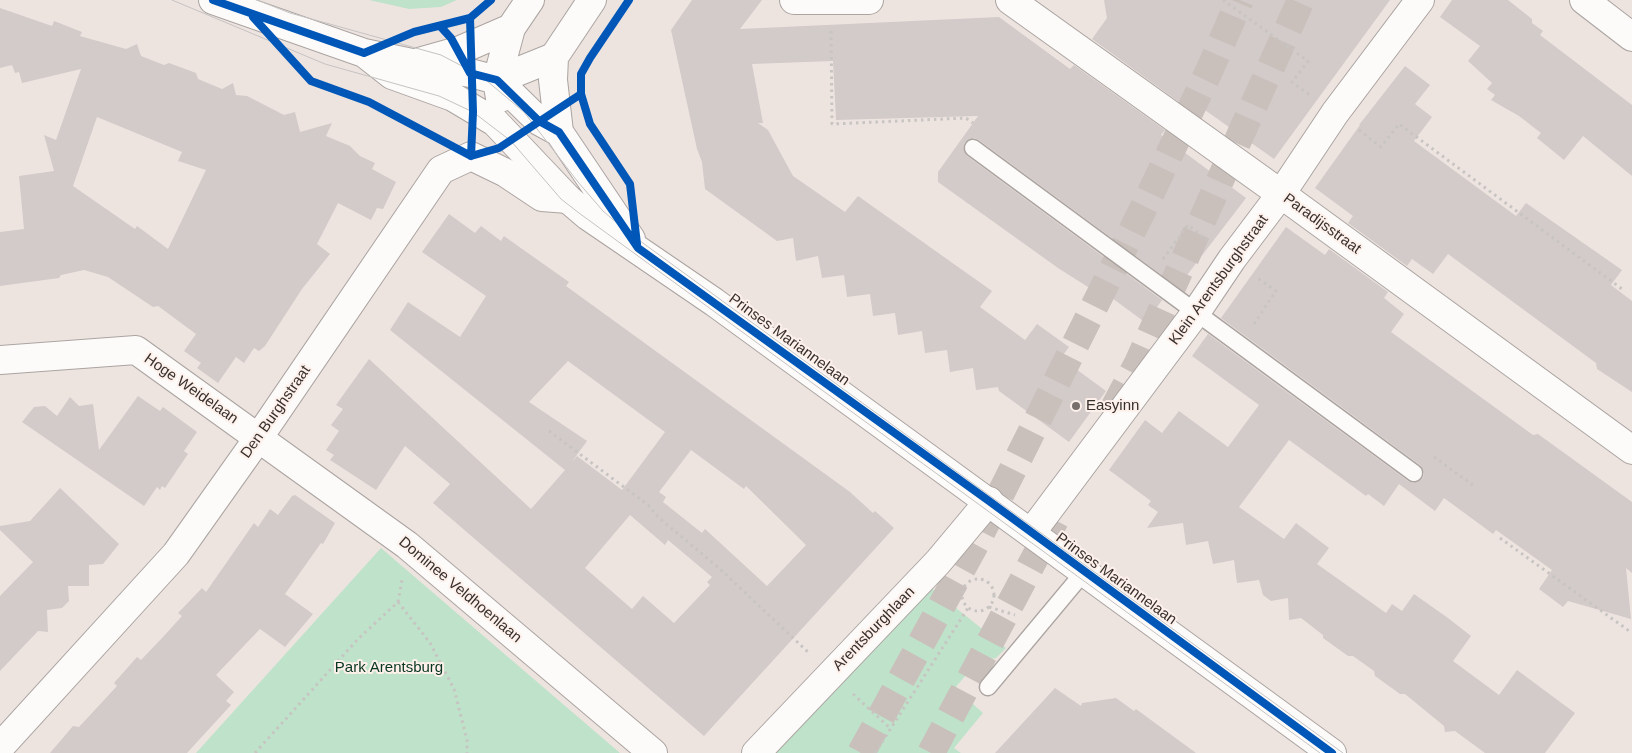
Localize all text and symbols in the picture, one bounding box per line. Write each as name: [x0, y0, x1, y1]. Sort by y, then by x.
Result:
street label: Paradijsstraat: [1280, 190, 1364, 258]
street label: Klein Arentsburghstraat: [1166, 211, 1272, 349]
street label: Prinses Mariannelaan: [725, 290, 853, 390]
street label: Hoge Weidelaan: [141, 350, 241, 428]
street label: Den Burghstraat: [237, 362, 315, 462]
place label: Easyinn: [1086, 397, 1139, 415]
marker: Easyinn: [1070, 400, 1082, 412]
street label: Prinses Mariannelaan: [1052, 529, 1180, 629]
street label: Dominee Veldhoenlaan: [395, 533, 525, 647]
street label: Arentsburghlaan: [829, 583, 919, 675]
park label: Park Arentsburg: [335, 659, 443, 677]

